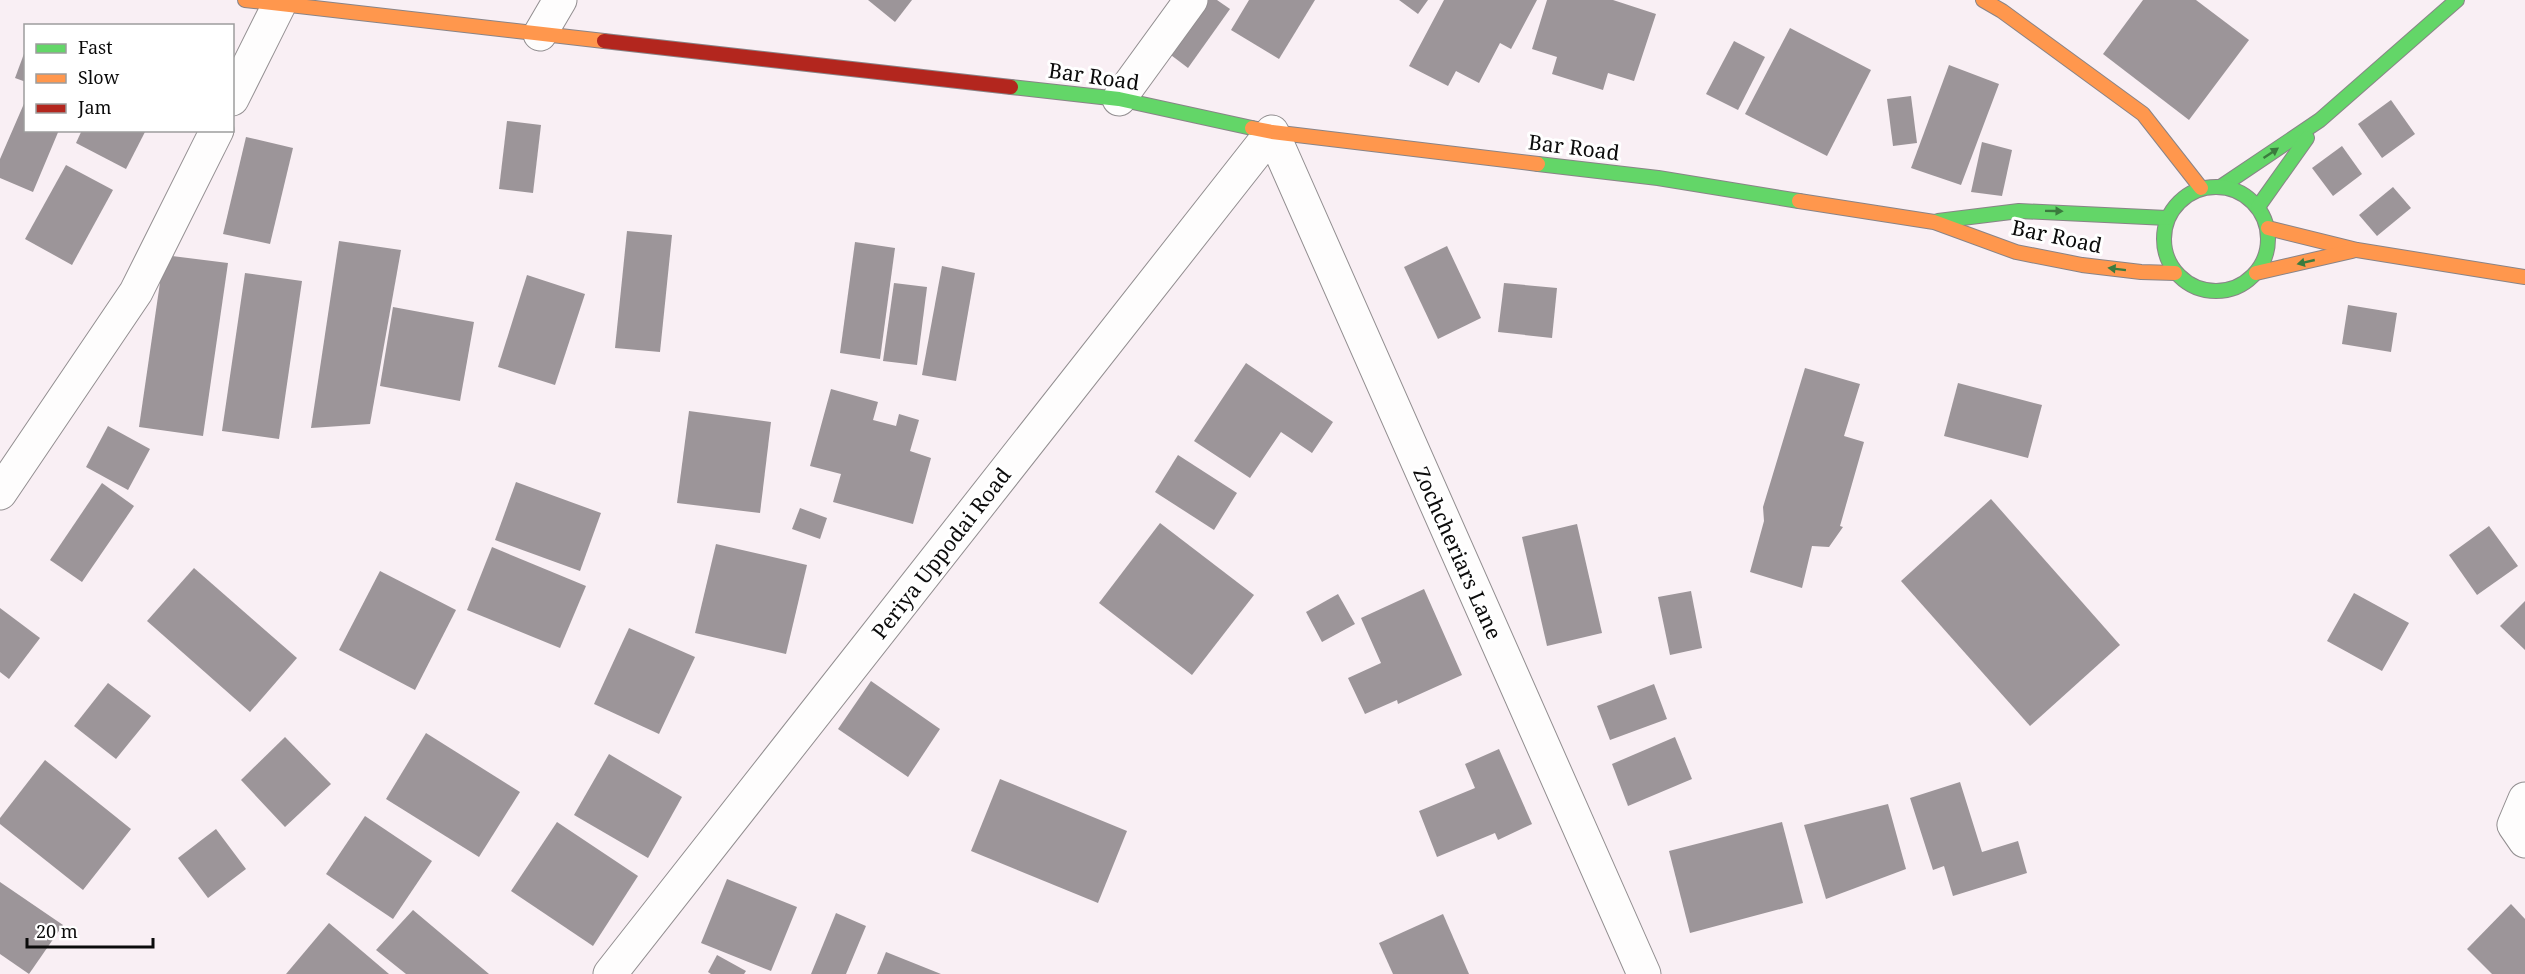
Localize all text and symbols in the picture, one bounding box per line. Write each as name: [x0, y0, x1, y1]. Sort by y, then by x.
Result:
legend: [24, 24, 234, 132]
text: Fast: [78, 35, 113, 59]
street label: Bar Road: [1047, 56, 1141, 96]
text: Slow: [78, 65, 120, 89]
text: Jam: [77, 95, 112, 119]
street label: Bar Road: [1527, 128, 1621, 166]
one-way arrow: [2262, 147, 2278, 159]
one-way arrow: [2045, 207, 2064, 216]
street label: Bar Road: [2009, 213, 2105, 259]
one-way arrow: [2297, 257, 2316, 267]
one-way arrow: [2107, 265, 2126, 274]
street label: Periya Uppodai Road: [865, 462, 1017, 644]
street label: Zochcheriars Lane: [1407, 462, 1509, 644]
scale bar: [27, 911, 153, 949]
text: 20 m: [36, 919, 78, 943]

